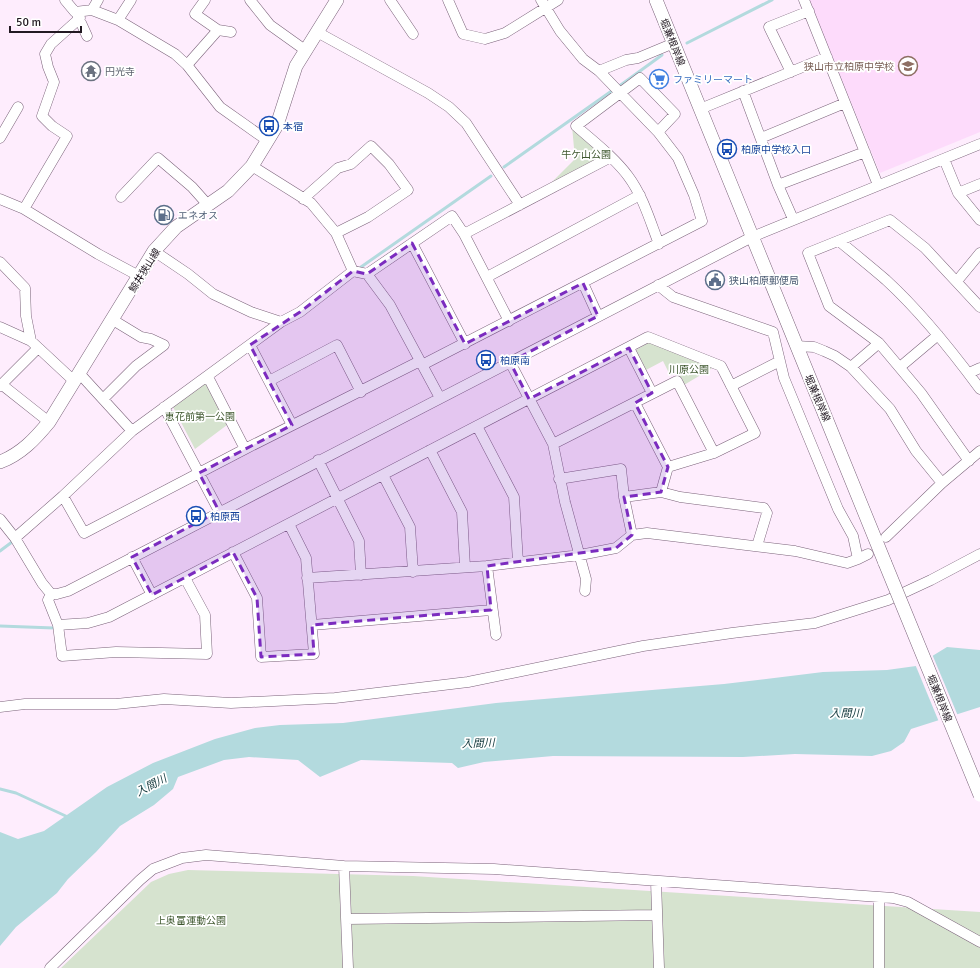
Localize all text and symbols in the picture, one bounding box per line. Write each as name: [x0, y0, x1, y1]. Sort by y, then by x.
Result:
scale bar: [10, 8, 81, 34]
text: 50 m: [16, 15, 41, 30]
street label: 堀兼根岸線: [657, 17, 687, 68]
school or university icon: 狭山市立柏原中学校: [897, 55, 919, 77]
temple icon: 円光寺: [80, 60, 102, 82]
place label: 狭山市立柏原中学校: [804, 61, 894, 73]
place label: 円光寺: [105, 66, 135, 78]
supermarket icon: ファミリーマート: [648, 68, 670, 90]
place label: ファミリーマート: [673, 74, 753, 86]
bus stop icon: 本宿: [258, 115, 280, 137]
place label: 本宿: [283, 121, 303, 133]
bus stop icon: 柏原中学校入口: [716, 138, 738, 160]
place label: 柏原中学校入口: [741, 144, 811, 156]
park label: 牛ケ山公園: [561, 149, 611, 161]
fuel station icon: エネオス: [153, 204, 175, 226]
place label: エネオス: [178, 210, 218, 222]
street label: 鯨井狭山線: [127, 246, 163, 295]
public building icon: 狭山柏原郵便局: [704, 269, 726, 291]
place label: 狭山柏原郵便局: [729, 275, 799, 287]
bus stop icon: 柏原南: [475, 349, 497, 371]
place label: 柏原南: [500, 355, 530, 367]
park label: 川原公園: [669, 364, 709, 376]
street label: 堀兼根岸線: [802, 373, 832, 424]
park label: 恵花前第一公園: [165, 411, 235, 423]
bus stop icon: 柏原西: [185, 505, 207, 527]
place label: 柏原西: [210, 511, 240, 523]
street label: 堀兼根岸線: [924, 673, 954, 724]
water label: 入間川: [830, 707, 863, 720]
water label: 入間川: [461, 736, 496, 751]
water label: 入間川: [134, 771, 170, 799]
park label: 上奥富運動公園: [156, 915, 226, 927]

